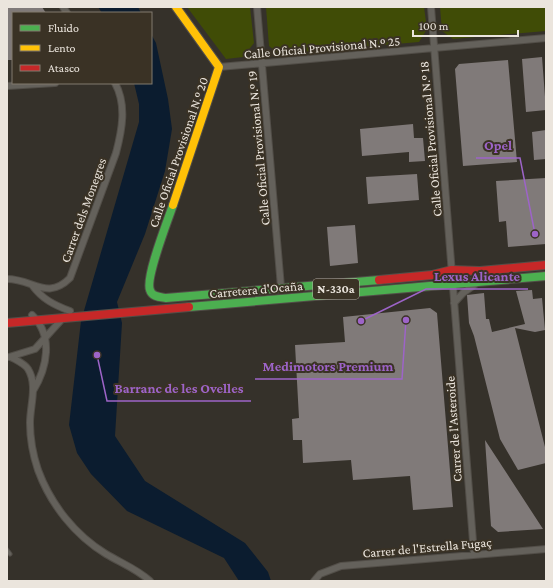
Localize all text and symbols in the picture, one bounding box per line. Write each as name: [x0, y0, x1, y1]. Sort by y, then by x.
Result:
legend: [12, 12, 152, 84]
scale bar: [413, 12, 518, 38]
text: 100 m: [419, 19, 449, 33]
text: Fluido: [48, 21, 79, 35]
street label: Calle Oficial Provisional N.º 25: [243, 33, 401, 62]
text: Lento: [48, 41, 76, 55]
text: Atasco: [48, 61, 80, 75]
street label: Calle Oficial Provisional N.º 18: [416, 61, 445, 217]
street label: Calle Oficial Provisional N.º 19: [244, 70, 273, 226]
street label: Calle Oficial Provisional N.º 20: [146, 75, 211, 229]
callout: Opel: [476, 132, 520, 158]
text: Opel: [484, 137, 512, 153]
street label: Carrer dels Monegres: [58, 156, 109, 265]
callout: Lexus Alicante: [426, 263, 528, 289]
text: Lexus Alicante: [434, 268, 521, 284]
street label: Carretera d'Ocaña: [209, 278, 304, 301]
road number: N-330a: [313, 279, 359, 299]
callout: Medimotors Premium: [255, 353, 402, 379]
text: Medimotors Premium: [263, 358, 394, 374]
callout: Barranc de les Ovelles: [107, 375, 251, 401]
street label: Carrer de l'Asteroide: [442, 375, 465, 482]
text: Barranc de les Ovelles: [115, 380, 244, 396]
street label: Carrer de l'Estrella Fugaç: [362, 534, 493, 561]

